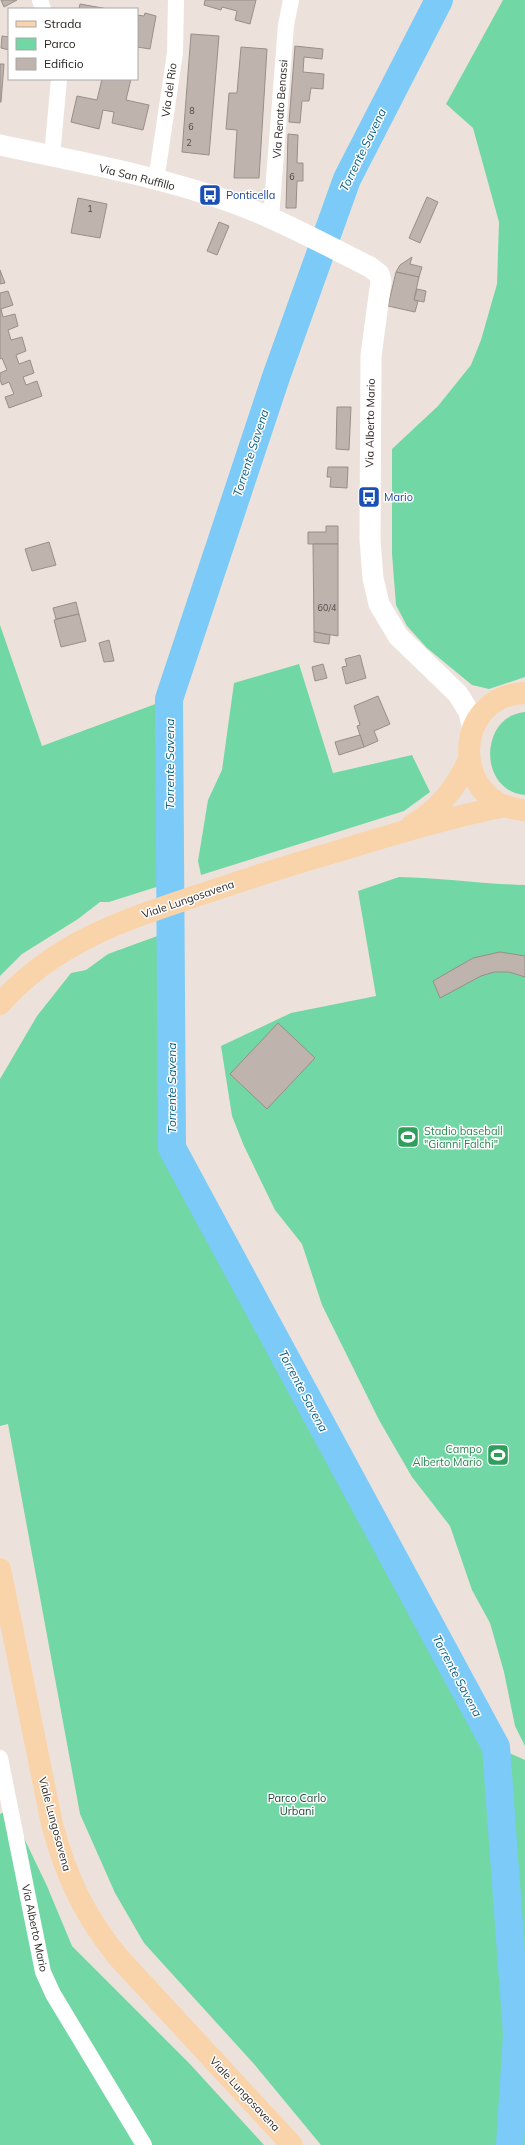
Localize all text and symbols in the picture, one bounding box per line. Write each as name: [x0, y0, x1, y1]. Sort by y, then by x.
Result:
legend: [8, 8, 138, 80]
text: Strada: [44, 16, 82, 31]
text: Parco: [44, 36, 76, 51]
text: Edificio: [44, 56, 84, 71]
street label: Via Renato Benassi: [270, 59, 290, 159]
street label: Via del Rio: [158, 62, 180, 118]
house number: 8: [189, 105, 195, 116]
water label: Torrente Savena: [336, 106, 389, 194]
house number: 6: [188, 121, 194, 132]
house number: 2: [186, 137, 192, 148]
street label: Via San Ruffillo: [98, 161, 176, 193]
house number: 6: [289, 171, 295, 182]
bus stop icon: Ponticella: [197, 182, 223, 208]
place label: Ponticella: [226, 188, 275, 202]
house number: 1: [87, 203, 93, 214]
street label: Via Alberto Mario: [362, 378, 378, 468]
water label: Torrente Savena: [229, 407, 272, 498]
bus stop icon: Mario: [356, 484, 382, 510]
place label: Mario: [384, 490, 413, 504]
house number: 60/4: [318, 602, 337, 613]
water label: Torrente Savena: [162, 719, 177, 809]
street label: Viale Lungosavena: [140, 877, 236, 921]
water label: Torrente Savena: [164, 1043, 179, 1133]
sports icon: Stadio baseball "Gianni Falchi": [395, 1124, 421, 1150]
place label: Stadio baseball "Gianni Falchi": [424, 1124, 503, 1151]
water label: Torrente Savena: [275, 1347, 331, 1434]
place label: Campo Alberto Mario: [413, 1442, 482, 1469]
sports icon: Campo Alberto Mario: [485, 1442, 511, 1468]
water label: Torrente Savena: [429, 1632, 485, 1719]
street label: Viale Lungosavena: [36, 1775, 74, 1873]
park label: Parco Carlo Urbani: [268, 1791, 326, 1818]
street label: Via Alberto Mario: [19, 1883, 51, 1973]
street label: Viale Lungosavena: [207, 2054, 283, 2134]

